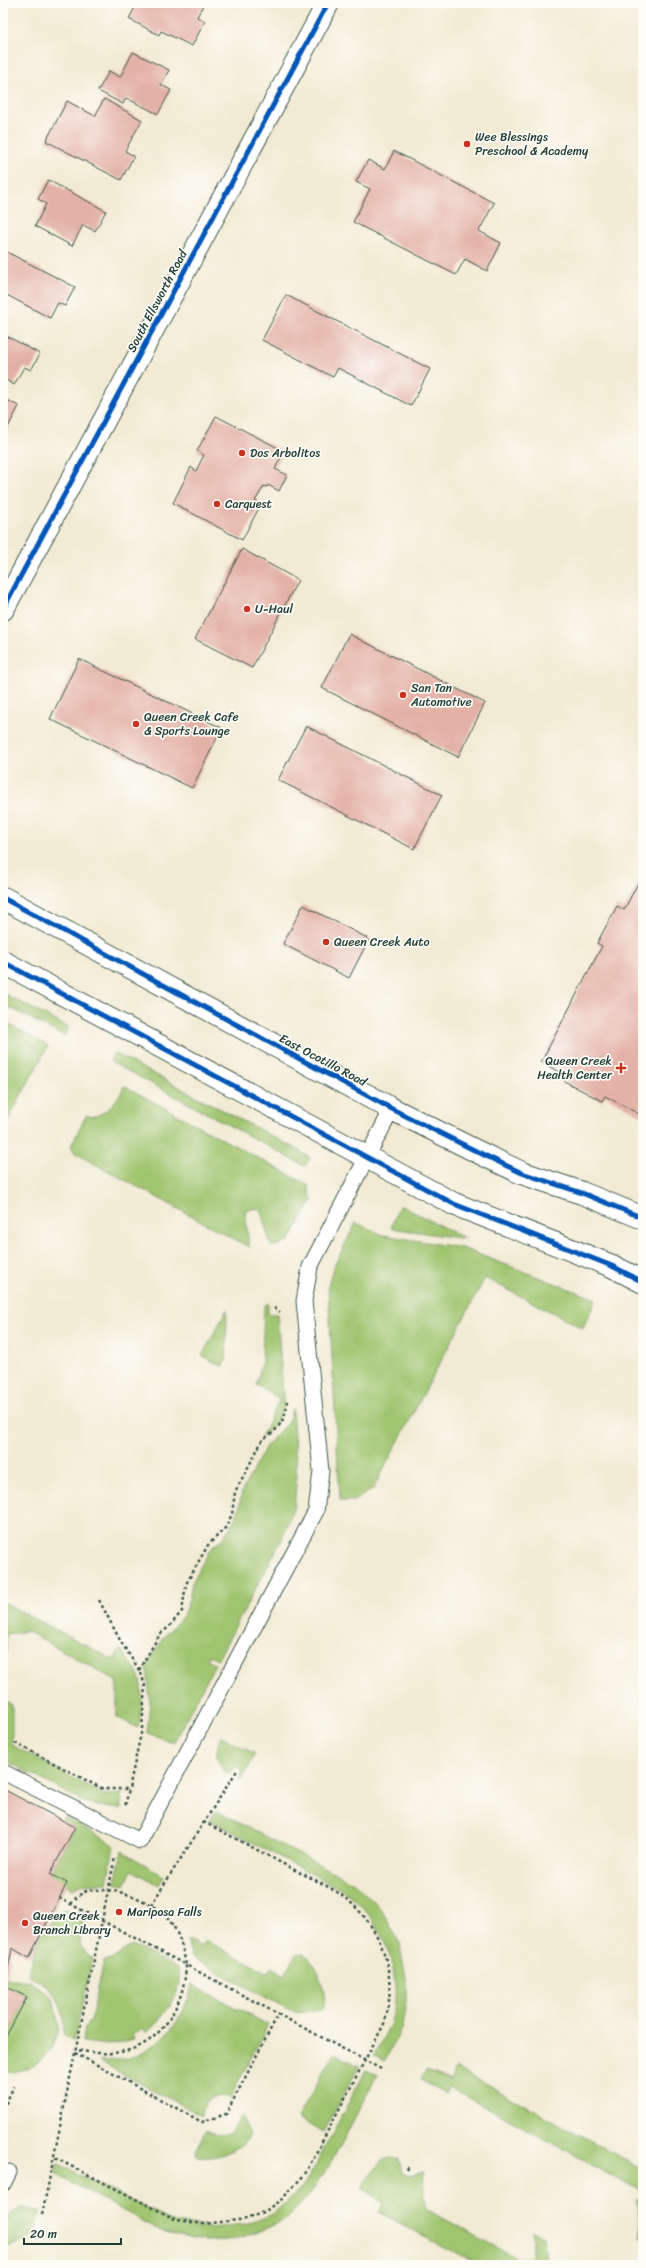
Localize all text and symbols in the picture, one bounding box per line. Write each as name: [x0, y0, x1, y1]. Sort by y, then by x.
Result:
place label: Wee Blessings Preschool & Academy: [475, 126, 589, 162]
marker: Wee Blessings Preschool & Academy: [462, 139, 472, 149]
street label: South Ellsworth Road: [121, 244, 194, 356]
place label: Dos Arbolitos: [250, 442, 320, 464]
marker: Dos Arbolitos: [237, 448, 247, 458]
place label: Carquest: [225, 493, 272, 515]
marker: Carquest: [212, 499, 222, 509]
place label: U-Haul: [255, 598, 293, 620]
marker: U-Haul: [242, 604, 252, 614]
place label: San Tan Automotive: [410, 677, 472, 713]
marker: San Tan Automotive: [398, 690, 408, 700]
place label: Queen Creek Cafe & Sports Lounge: [144, 706, 239, 742]
marker: Queen Creek Cafe & Sports Lounge: [131, 719, 141, 729]
place label: Queen Creek Auto: [334, 931, 430, 953]
marker: Queen Creek Auto: [321, 937, 331, 947]
street label: East Ocotillo Road: [275, 1028, 372, 1093]
place label: Queen Creek Health Center: [537, 1050, 613, 1086]
marker: Queen Creek Health Center: [615, 1062, 627, 1074]
place label: Mariposa Falls: [127, 1901, 202, 1923]
place label: Queen Creek Branch Library: [33, 1905, 112, 1941]
marker: Mariposa Falls: [114, 1907, 124, 1917]
marker: Queen Creek Branch Library: [20, 1918, 30, 1928]
scale bar: [24, 2220, 121, 2246]
text: 20 m: [30, 2223, 57, 2245]

